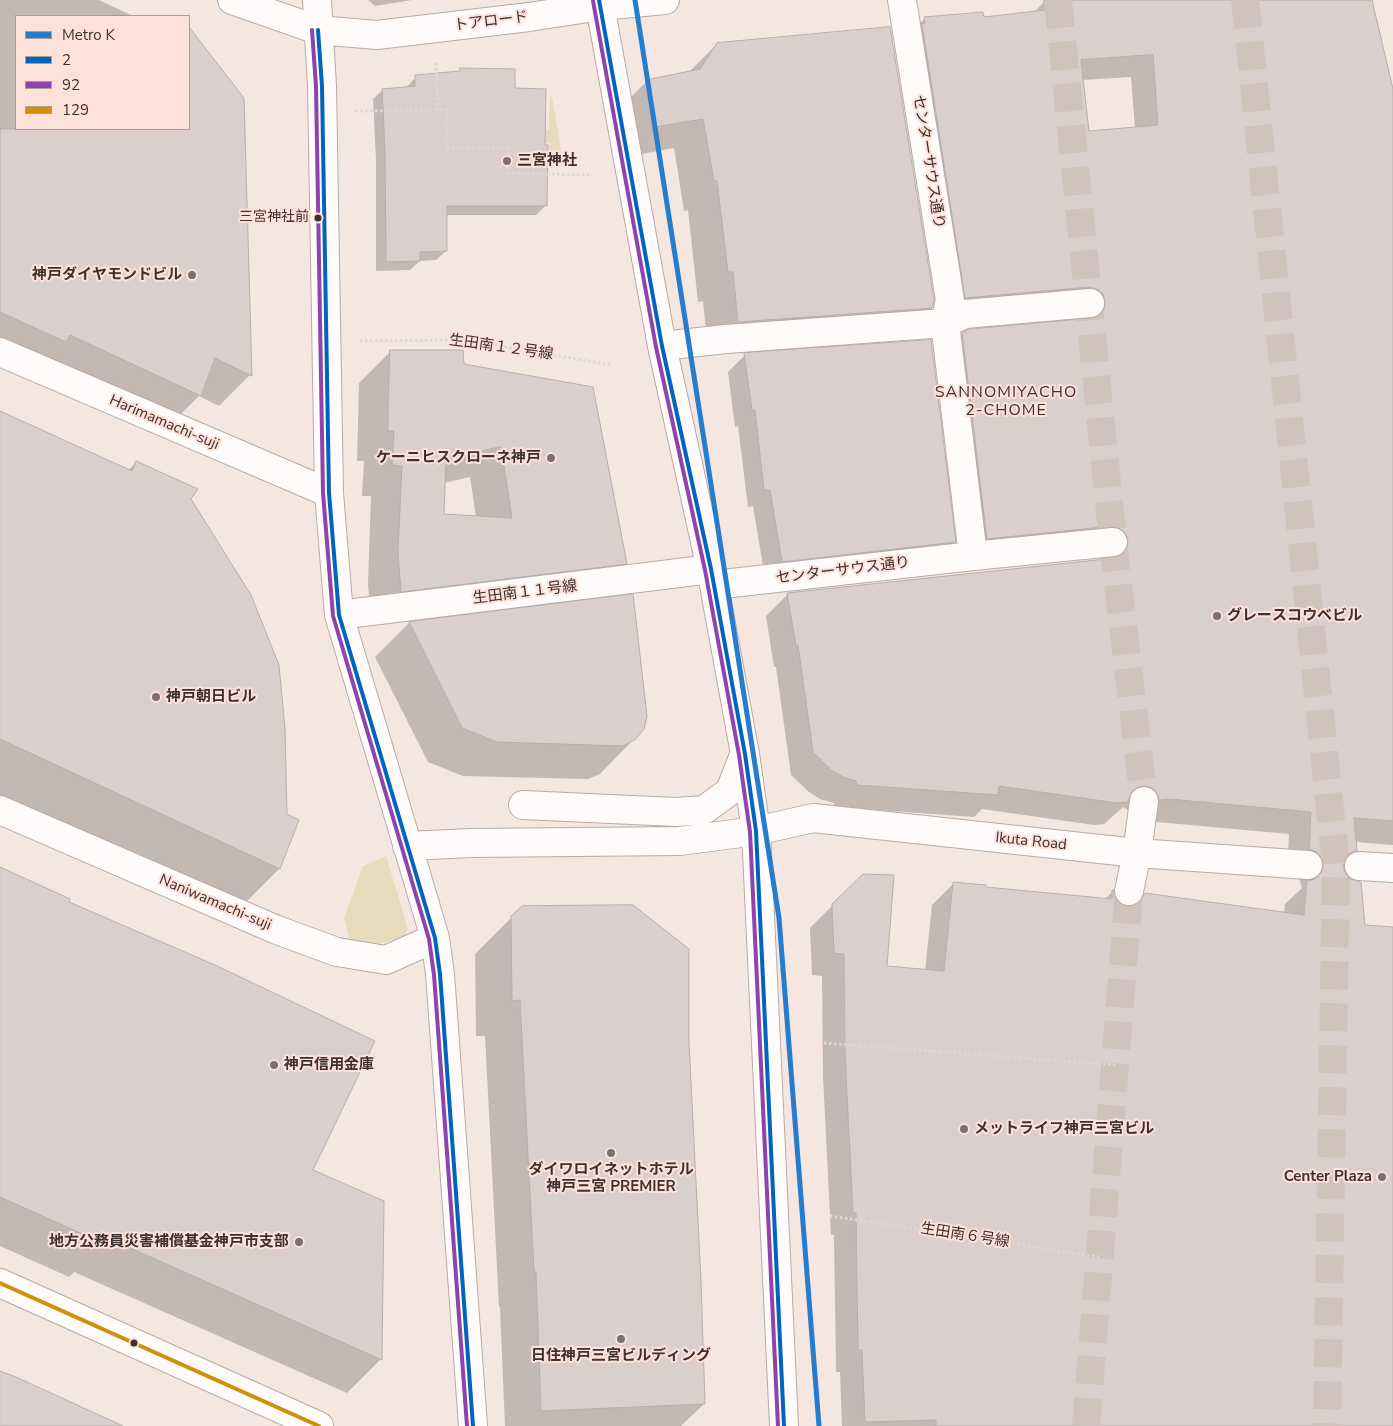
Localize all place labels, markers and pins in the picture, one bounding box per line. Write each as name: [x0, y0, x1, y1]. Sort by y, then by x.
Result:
place label: 三宮神社: [517, 152, 577, 170]
marker: 三宮神社: [501, 155, 513, 167]
place label: 三宮神社前: [239, 210, 309, 226]
marker: 三宮神社前: [313, 213, 323, 223]
place label: 神戸ダイヤモンドビル: [32, 266, 182, 284]
marker: 神戸ダイヤモンドビル: [186, 269, 198, 281]
place label: ケーニヒスクローネ神戸: [376, 449, 541, 467]
marker: ケーニヒスクローネ神戸: [545, 452, 557, 464]
place label: グレースコウベビル: [1227, 607, 1362, 625]
marker: グレースコウベビル: [1211, 610, 1223, 622]
place label: 神戸朝日ビル: [166, 688, 256, 706]
marker: 神戸朝日ビル: [150, 691, 162, 703]
place label: 神戸信用金庫: [284, 1056, 374, 1074]
marker: 神戸信用金庫: [268, 1059, 280, 1071]
place label: メットライフ神戸三宮ビル: [974, 1120, 1154, 1138]
marker: メットライフ神戸三宮ビル: [958, 1123, 970, 1135]
marker: ダイワロイネットホテル 神戸三宮 PREMIER: [605, 1147, 617, 1159]
place label: ダイワロイネットホテル 神戸三宮 PREMIER: [529, 1161, 693, 1196]
place label: Center Plaza: [1284, 1168, 1372, 1186]
marker: Center Plaza: [1376, 1171, 1388, 1183]
place label: 地方公務員災害補償基金神戸市支部: [49, 1233, 289, 1251]
marker: 地方公務員災害補償基金神戸市支部: [293, 1236, 305, 1248]
marker: 日住神戸三宮ビルディング: [615, 1333, 627, 1345]
unlabelled marker: [129, 1338, 139, 1348]
place label: 日住神戸三宮ビルディング: [531, 1347, 711, 1365]

